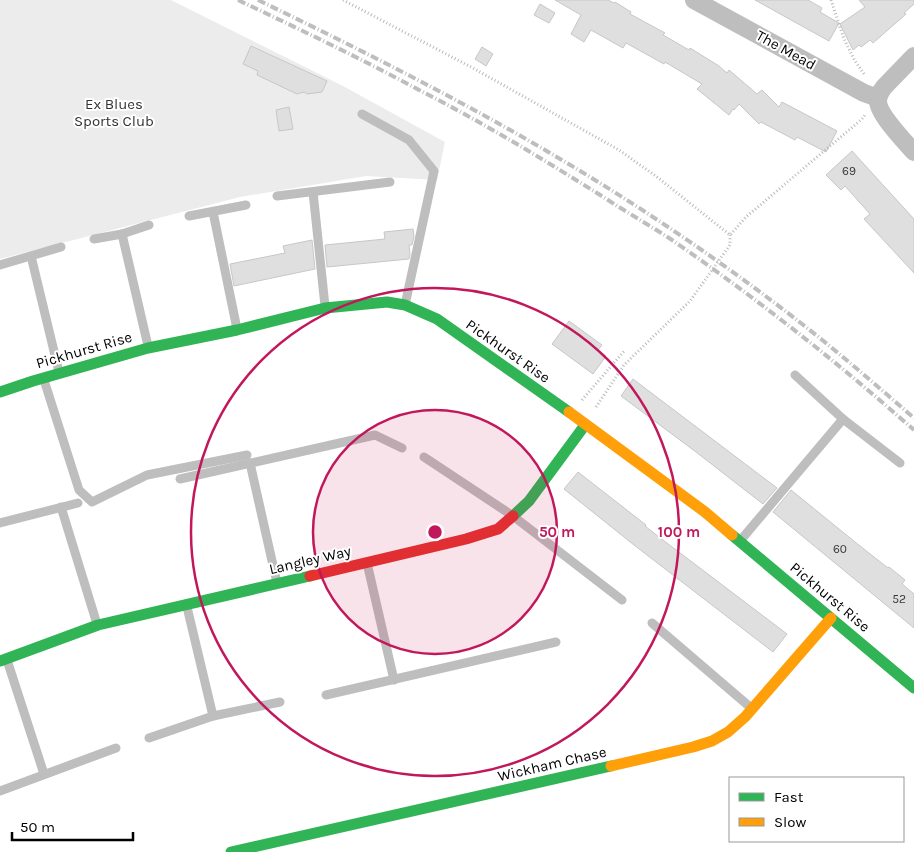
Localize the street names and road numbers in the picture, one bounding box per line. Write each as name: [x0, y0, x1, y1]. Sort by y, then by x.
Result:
street label: The Mead: [753, 26, 819, 74]
street label: Pickhurst Rise: [462, 315, 554, 387]
street label: Pickhurst Rise: [34, 328, 134, 372]
street label: Langley Way: [267, 542, 353, 578]
street label: Pickhurst Rise: [786, 558, 874, 636]
street label: Wickham Chase: [496, 743, 608, 785]

